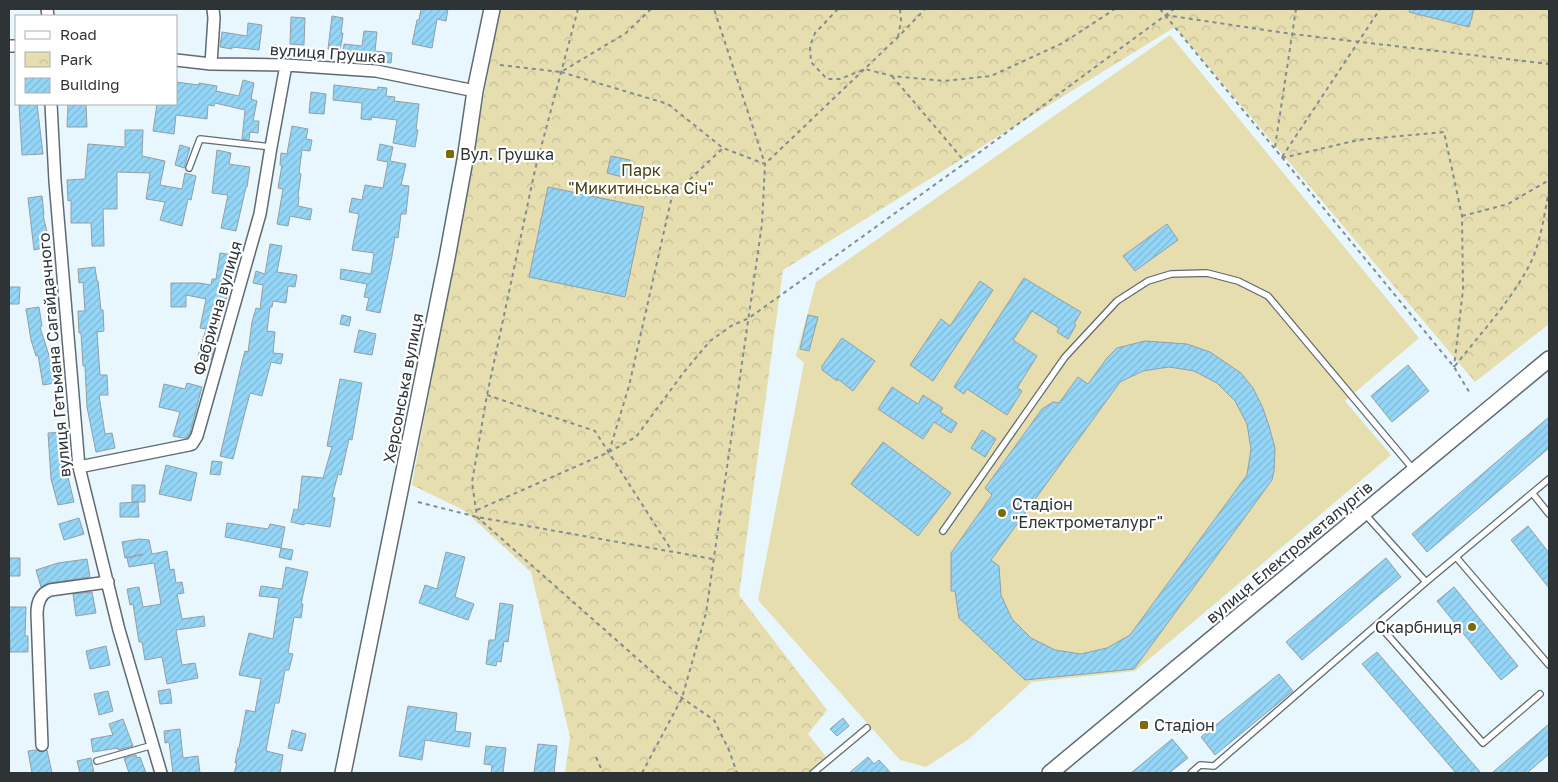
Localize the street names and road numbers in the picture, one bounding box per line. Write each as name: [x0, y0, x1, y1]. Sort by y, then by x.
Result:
street label: вулиця Грушка: [269, 39, 387, 67]
street label: вулиця Гетьмана Сагайдачного: [33, 232, 75, 478]
street label: Фабрична вулиця: [188, 238, 246, 378]
street label: Херсонська вулиця: [379, 311, 427, 465]
street label: вулиця Електрометалургів: [1202, 477, 1376, 627]

